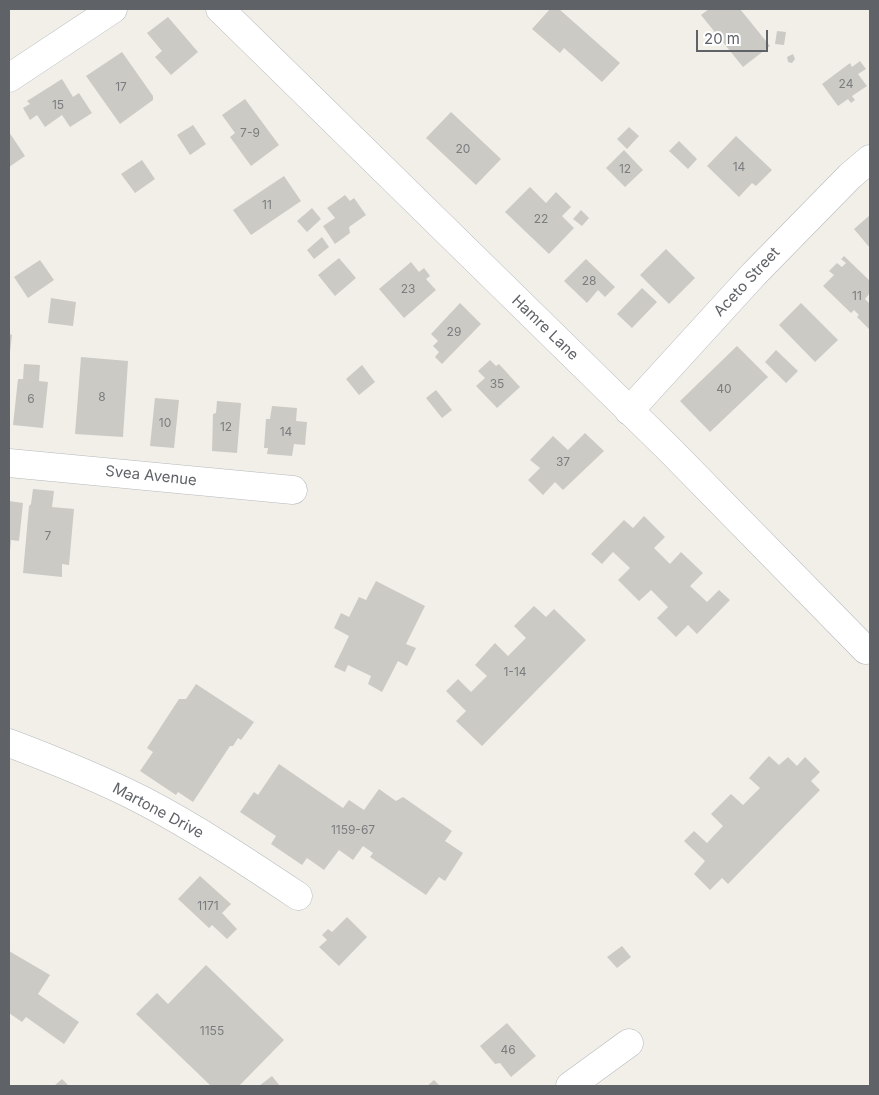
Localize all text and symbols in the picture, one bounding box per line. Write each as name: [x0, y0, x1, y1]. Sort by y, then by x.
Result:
scale bar: [699, 20, 772, 52]
text: 20 m: [704, 29, 740, 48]
house number: 24: [839, 77, 853, 91]
house number: 17: [115, 80, 127, 94]
house number: 15: [52, 98, 64, 112]
house number: 7-9: [240, 126, 260, 140]
house number: 20: [456, 142, 470, 156]
house number: 14: [733, 160, 745, 174]
house number: 12: [619, 162, 631, 176]
house number: 11: [262, 198, 272, 212]
house number: 22: [534, 212, 548, 226]
street label: Aceto Street: [710, 244, 784, 320]
house number: 28: [582, 274, 596, 288]
house number: 23: [401, 282, 415, 296]
house number: 11: [852, 289, 862, 303]
street label: Hamre Lane: [508, 292, 582, 364]
house number: 29: [447, 325, 461, 339]
house number: 35: [490, 377, 504, 391]
house number: 40: [716, 382, 732, 396]
house number: 8: [98, 390, 106, 404]
house number: 6: [27, 392, 35, 406]
house number: 10: [159, 416, 171, 430]
house number: 12: [220, 420, 232, 434]
house number: 14: [280, 425, 292, 439]
house number: 37: [556, 455, 570, 469]
street label: Svea Avenue: [104, 462, 198, 490]
house number: 7: [45, 529, 51, 543]
house number: 1-14: [503, 665, 527, 679]
street label: Martone Drive: [109, 779, 207, 843]
house number: 1159-67: [331, 823, 375, 837]
house number: 1171: [197, 899, 219, 913]
house number: 1155: [200, 1024, 224, 1038]
house number: 46: [500, 1043, 516, 1057]

